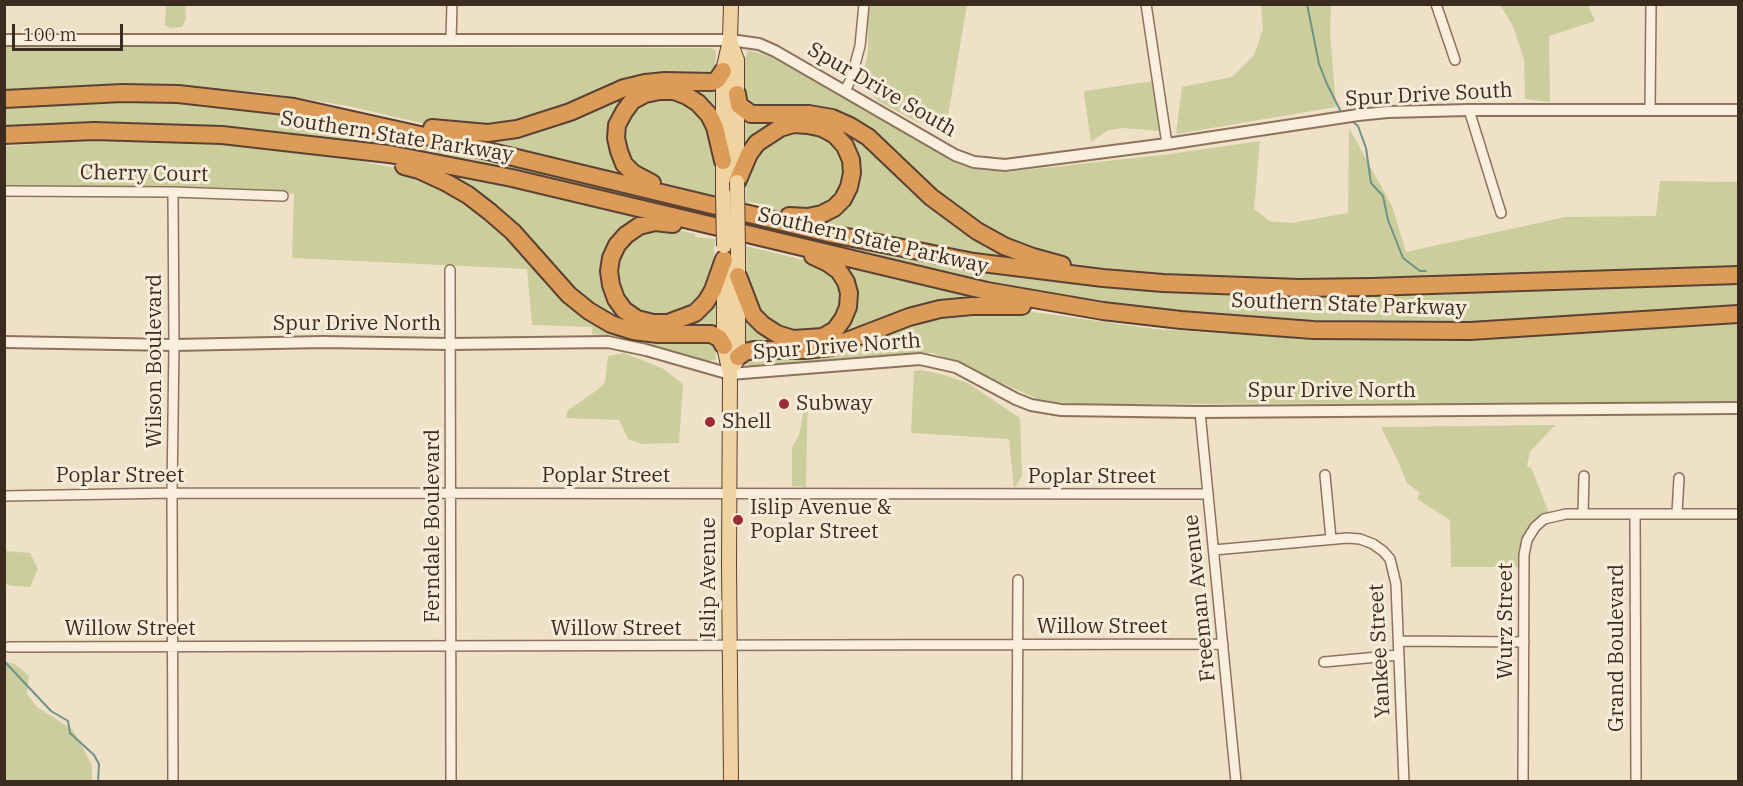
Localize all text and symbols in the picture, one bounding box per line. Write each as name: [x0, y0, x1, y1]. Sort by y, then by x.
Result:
scale bar: [15, 12, 126, 50]
text: 100 m: [23, 23, 77, 46]
street label: Spur Drive South: [803, 37, 961, 143]
street label: Spur Drive South: [1345, 78, 1513, 112]
street label: Southern State Parkway: [279, 106, 515, 168]
street label: Cherry Court: [80, 160, 208, 188]
street label: Southern State Parkway: [755, 202, 991, 280]
street label: Wilson Boulevard: [142, 274, 168, 448]
street label: Southern State Parkway: [1231, 288, 1467, 322]
street label: Spur Drive North: [273, 311, 441, 337]
street label: Spur Drive North: [752, 329, 922, 365]
street label: Spur Drive North: [1248, 378, 1416, 404]
place label: Subway: [796, 391, 872, 417]
marker: Subway: [777, 397, 791, 411]
place label: Shell: [722, 409, 771, 435]
marker: Shell: [703, 415, 717, 429]
street label: Ferndale Boulevard: [420, 429, 446, 623]
street label: Poplar Street: [56, 463, 184, 489]
street label: Poplar Street: [542, 463, 670, 489]
street label: Poplar Street: [1028, 464, 1156, 490]
place label: Islip Avenue & Poplar Street: [750, 495, 892, 545]
marker: Islip Avenue & Poplar Street: [731, 513, 745, 527]
street label: Freeman Avenue: [1179, 513, 1221, 683]
street label: Islip Avenue: [696, 517, 722, 639]
street label: Wurz Street: [1493, 563, 1519, 679]
street label: Grand Boulevard: [1604, 564, 1630, 732]
street label: Yankee Street: [1364, 583, 1396, 719]
street label: Willow Street: [1036, 614, 1168, 640]
street label: Willow Street: [64, 616, 196, 642]
street label: Willow Street: [550, 616, 682, 642]

